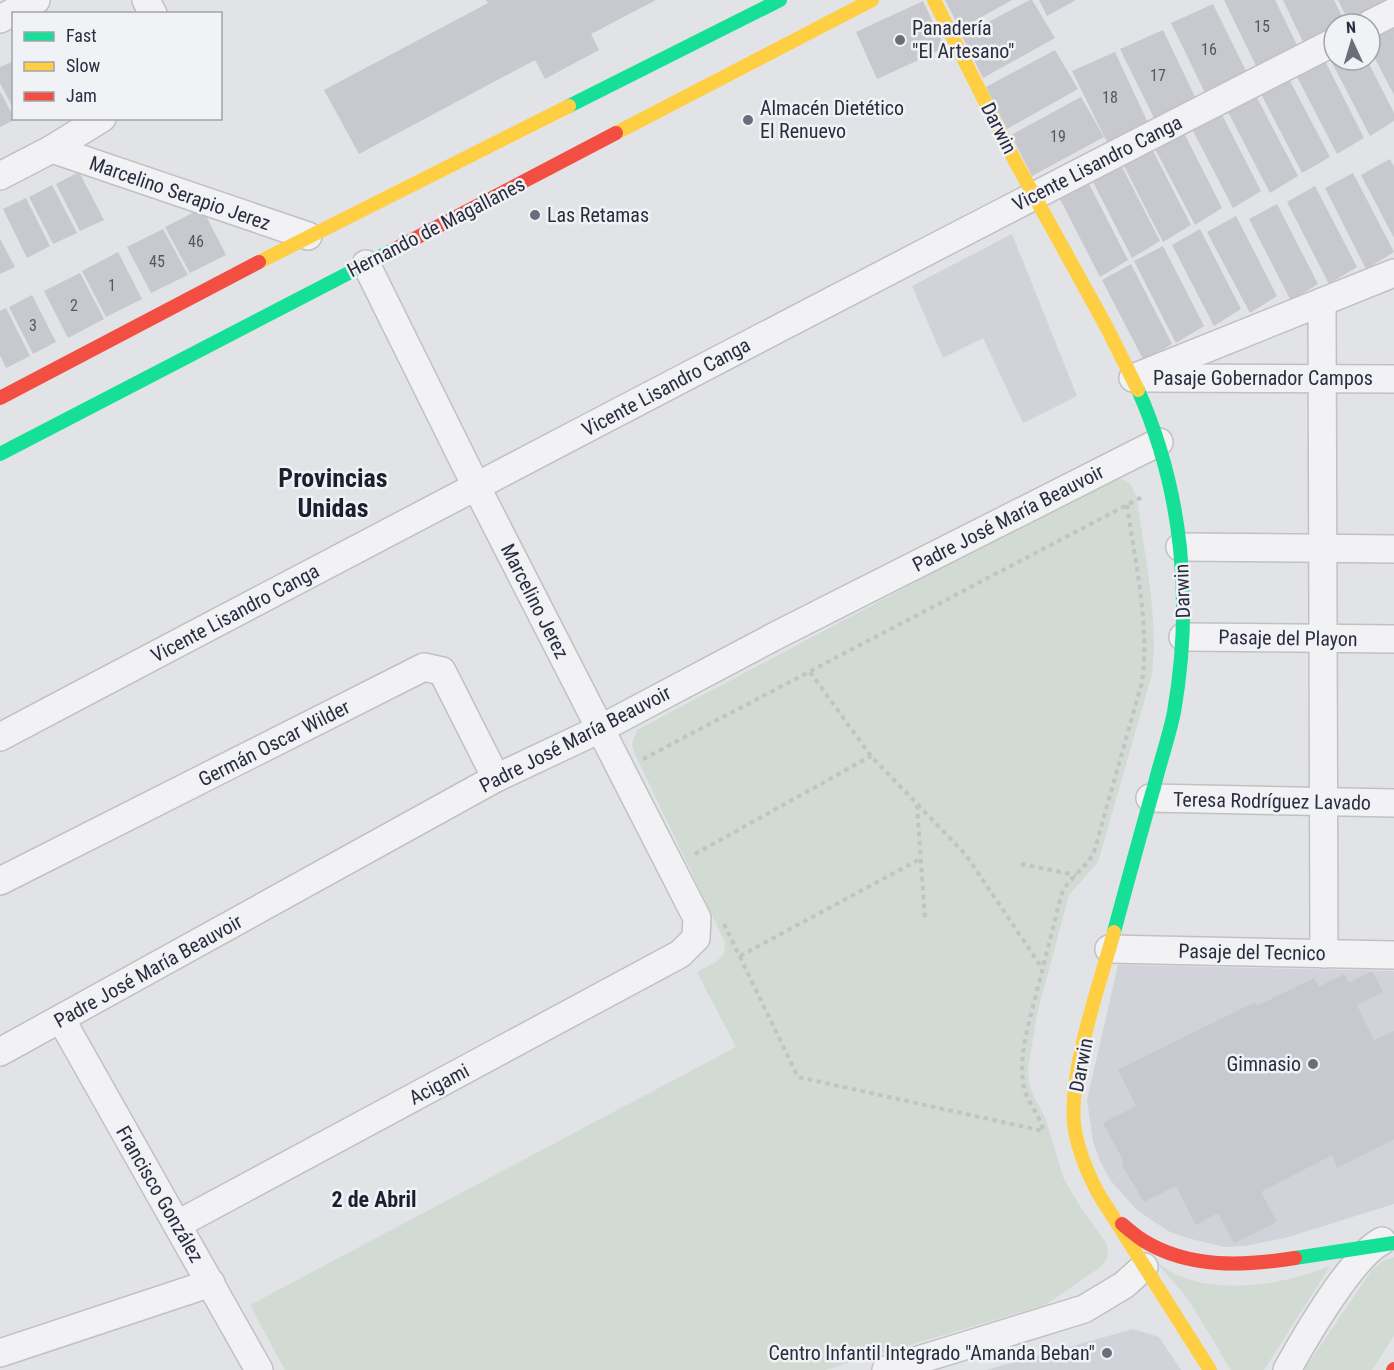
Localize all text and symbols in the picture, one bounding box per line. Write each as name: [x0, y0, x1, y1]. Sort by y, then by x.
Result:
legend: [12, 12, 222, 120]
north arrow: [1322, 12, 1382, 72]
place label: Panadería "El Artesano": [912, 16, 1014, 63]
house number: 15: [1254, 17, 1270, 36]
text: N: [1345, 18, 1357, 37]
text: Fast: [66, 25, 97, 46]
marker: Panadería "El Artesano": [893, 33, 907, 47]
house number: 16: [1201, 40, 1217, 59]
text: Slow: [66, 55, 101, 76]
house number: 17: [1150, 66, 1166, 85]
text: Jam: [66, 85, 97, 106]
house number: 18: [1102, 88, 1118, 107]
place label: Almacén Dietético El Renuevo: [760, 96, 904, 143]
street label: Darwin: [976, 98, 1022, 158]
street label: Vicente Lisandro Canga: [1008, 110, 1186, 216]
marker: Almacén Dietético El Renuevo: [741, 113, 755, 127]
house number: 19: [1050, 127, 1066, 146]
street label: Marcelino Serapio Jerez: [86, 151, 274, 235]
street label: Hernando de Magallanes: [343, 172, 529, 282]
place label: Las Retamas: [547, 203, 649, 227]
marker: Las Retamas: [528, 208, 542, 222]
house number: 46: [188, 232, 204, 251]
house number: 45: [149, 252, 165, 271]
house number: 1: [108, 276, 116, 295]
house number: 2: [70, 296, 78, 315]
house number: 3: [29, 316, 37, 335]
street label: Vicente Lisandro Canga: [578, 333, 754, 441]
street label: Pasaje Gobernador Campos: [1153, 366, 1373, 390]
street label: Padre José María Beauvoir: [908, 459, 1108, 577]
district label: Provincias Unidas: [278, 463, 388, 523]
street label: Marcelino Jerez: [496, 540, 574, 662]
street label: Vicente Lisandro Canga: [147, 559, 323, 667]
street label: Darwin: [1169, 563, 1195, 619]
street label: Pasaje del Playon: [1218, 625, 1358, 651]
street label: Padre José María Beauvoir: [475, 680, 675, 798]
street label: Germán Oscar Wilder: [194, 694, 354, 792]
street label: Teresa Rodríguez Lavado: [1173, 787, 1371, 815]
street label: Padre José María Beauvoir: [50, 909, 246, 1033]
street label: Pasaje del Tecnico: [1178, 939, 1326, 965]
street label: Darwin: [1064, 1036, 1098, 1094]
place label: Gimnasio: [1227, 1052, 1301, 1076]
marker: Gimnasio: [1306, 1057, 1320, 1071]
street label: Acigami: [405, 1058, 473, 1110]
street label: Francisco González: [111, 1121, 209, 1267]
district label: 2 de Abril: [331, 1187, 417, 1212]
place label: Centro Infantil Integrado "Amanda Beban": [769, 1341, 1095, 1365]
marker: Centro Infantil Integrado "Amanda Beban": [1100, 1346, 1114, 1360]

